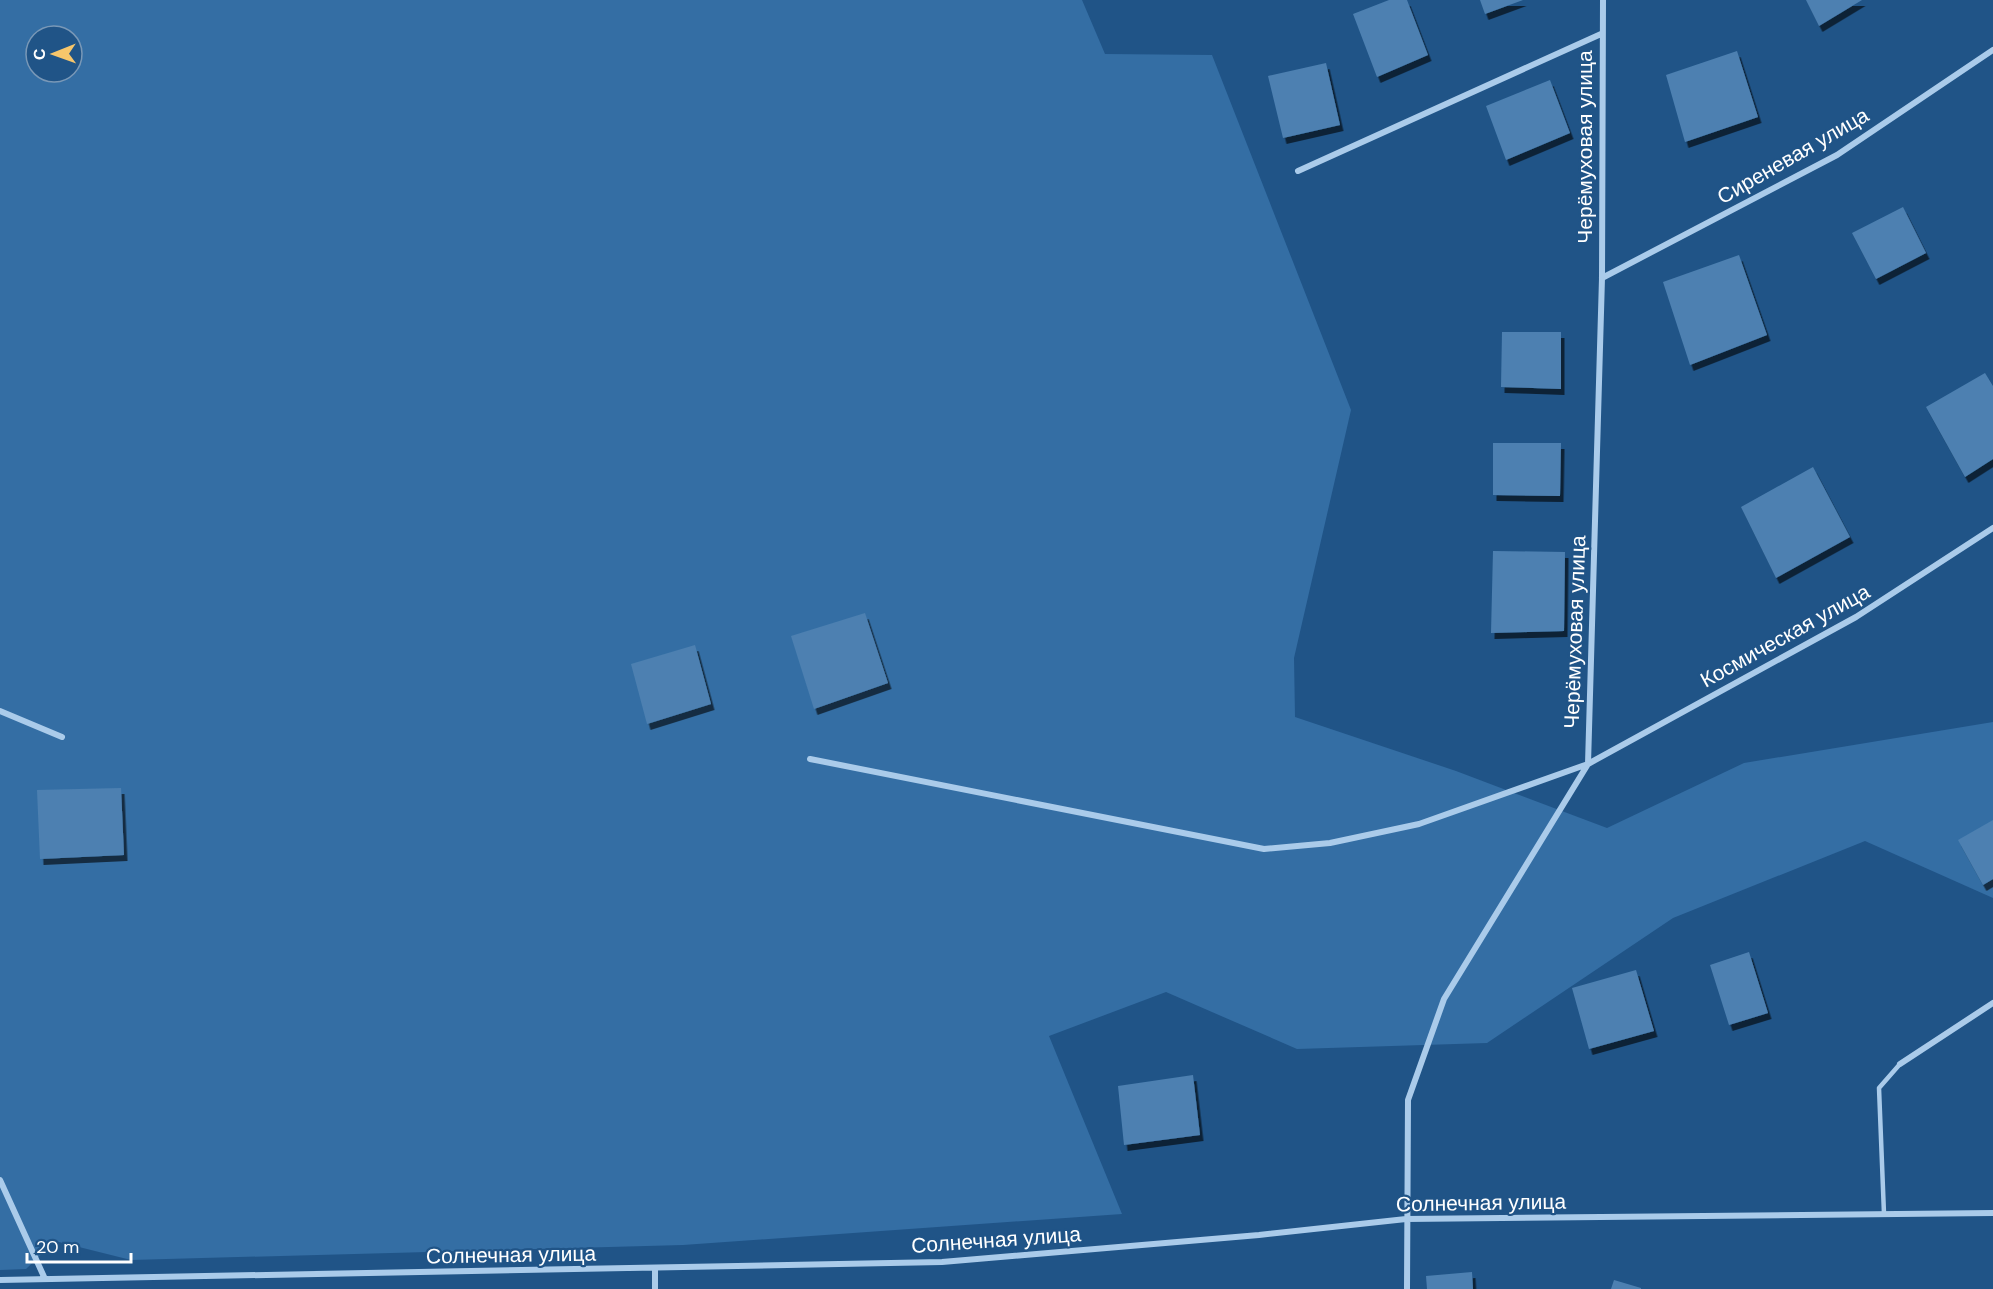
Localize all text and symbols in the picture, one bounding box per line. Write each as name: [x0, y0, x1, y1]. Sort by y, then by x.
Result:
north arrow: [24, 24, 84, 84]
text: С: [29, 48, 50, 60]
street label: Черёмуховая улица: [1571, 50, 1599, 244]
street label: Сиреневая улица: [1712, 101, 1874, 211]
street label: Черёмуховая улица: [1558, 535, 1592, 729]
street label: Космическая улица: [1695, 578, 1875, 694]
street label: Солнечная улица: [1396, 1188, 1567, 1218]
street label: Солнечная улица: [910, 1220, 1082, 1260]
scale bar: [27, 1226, 130, 1264]
text: 20 m: [36, 1235, 79, 1259]
street label: Солнечная улица: [426, 1240, 597, 1270]

